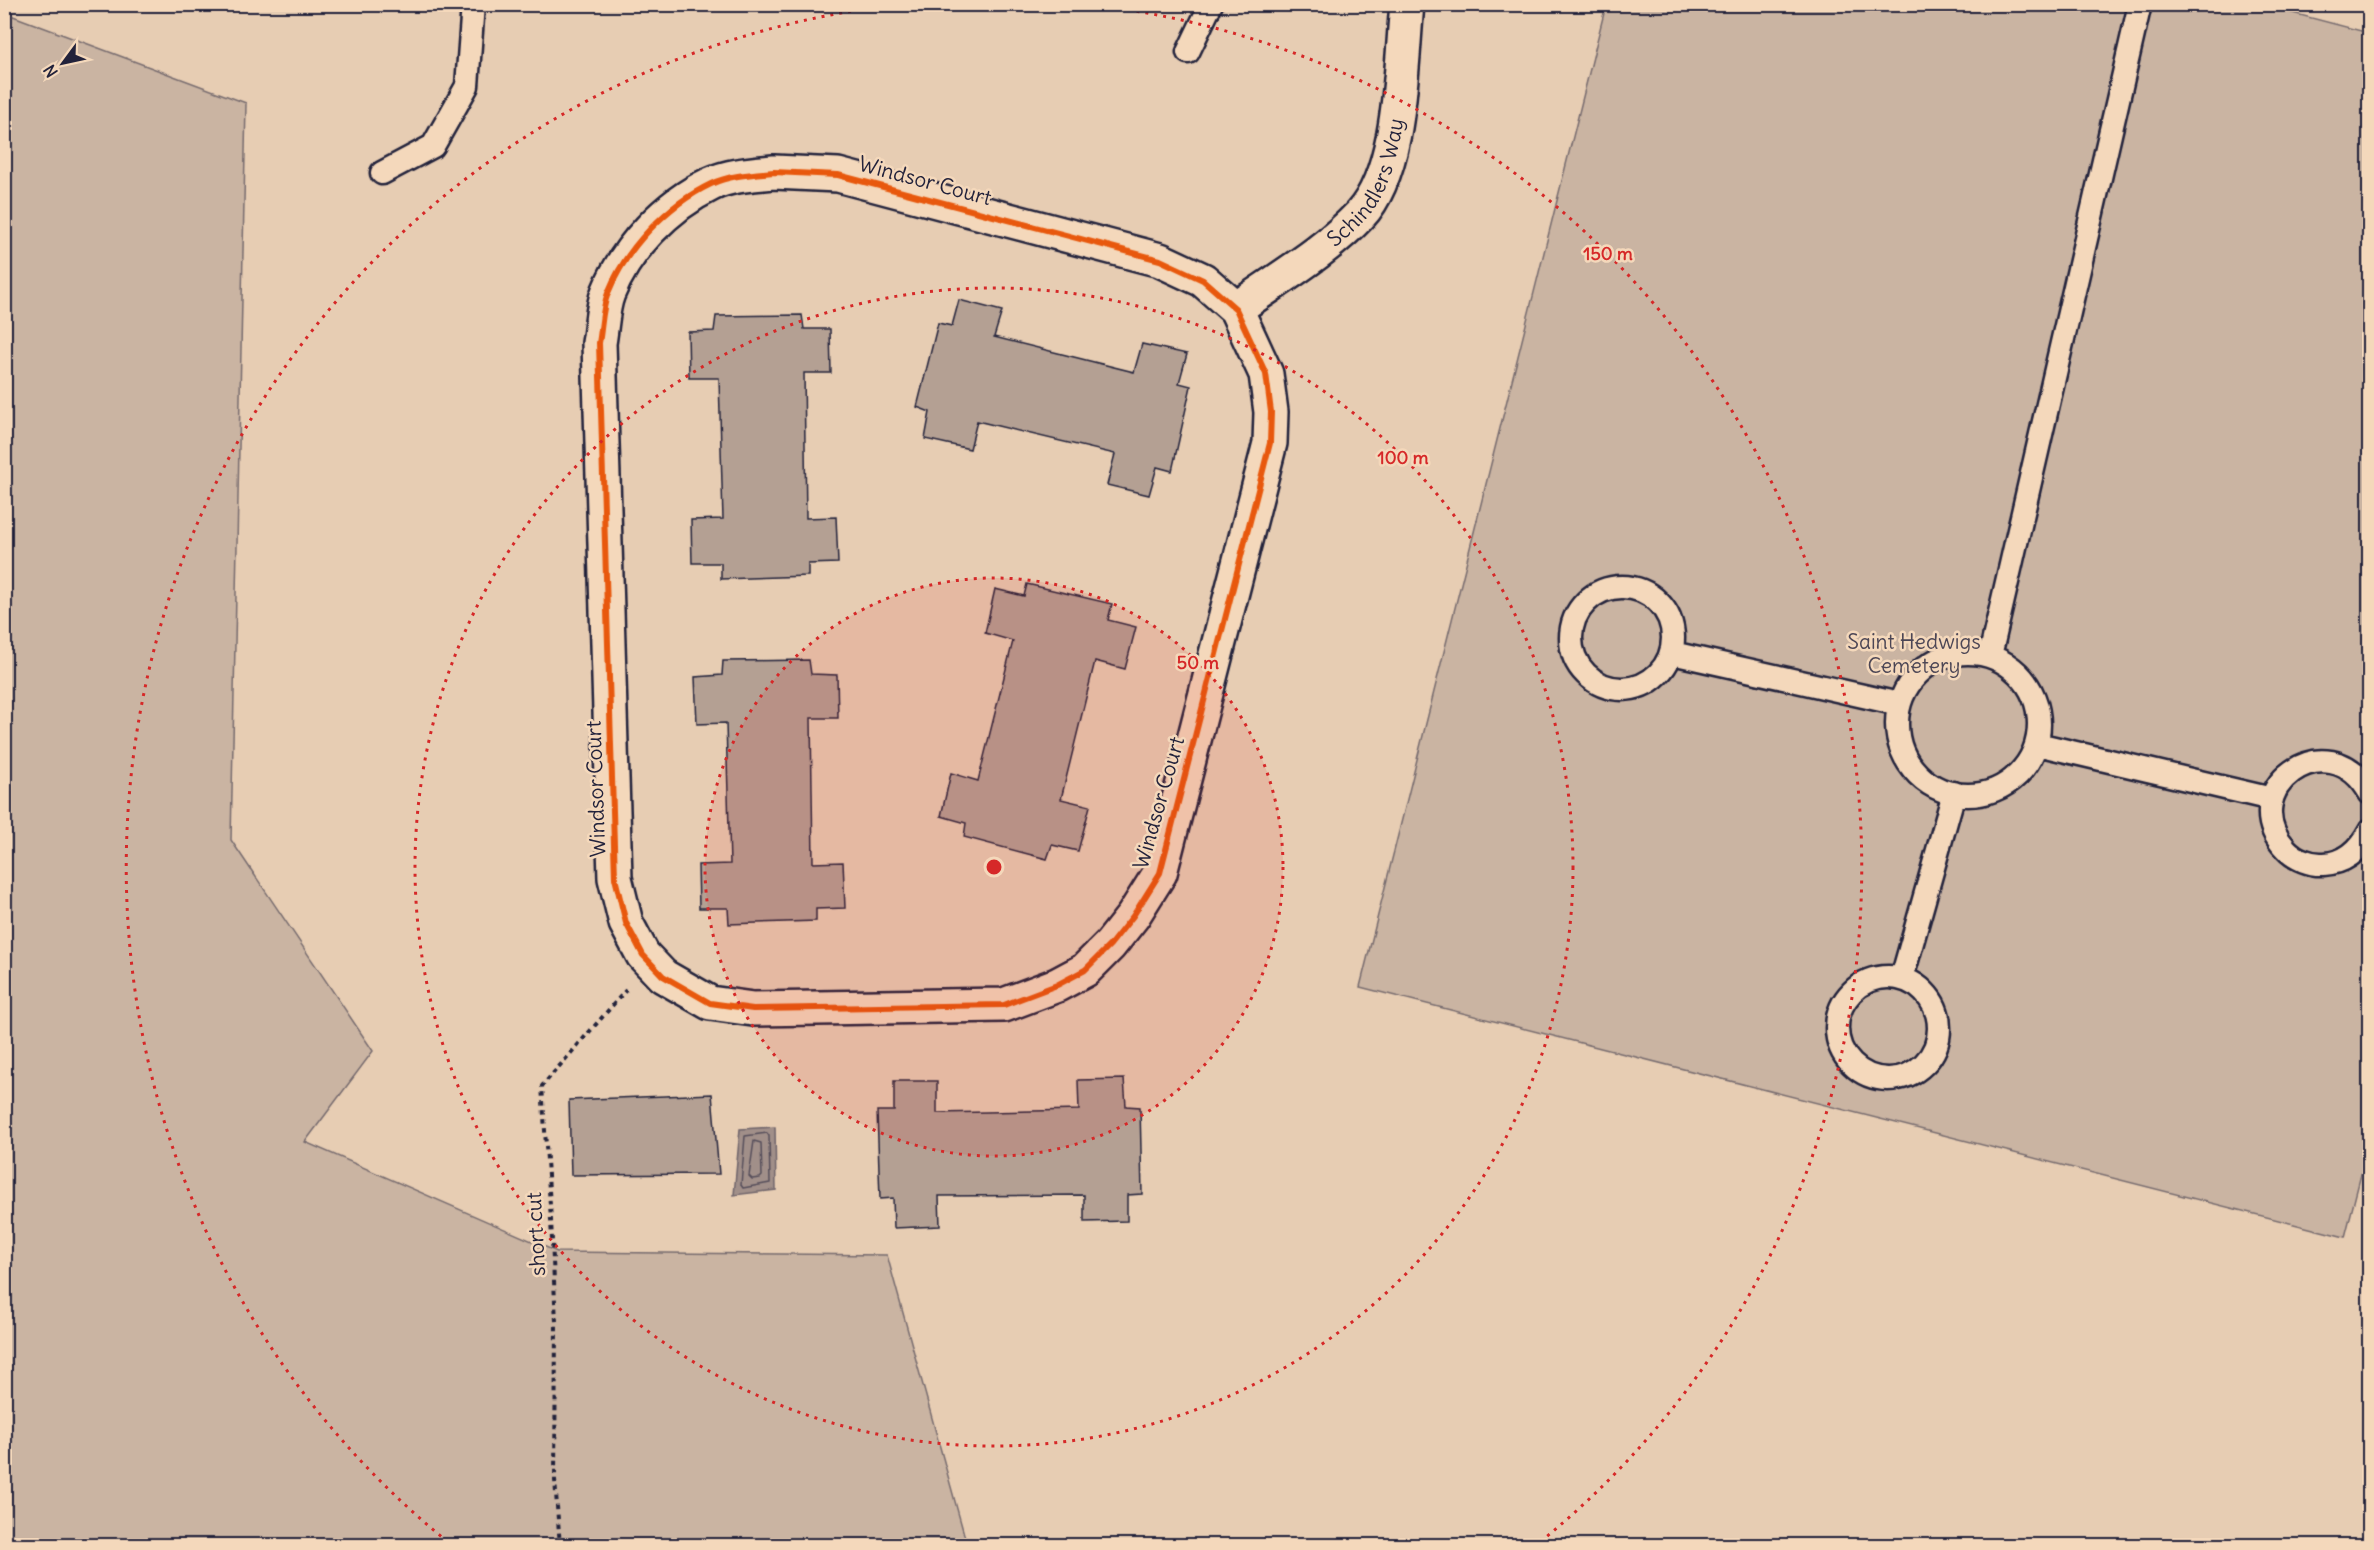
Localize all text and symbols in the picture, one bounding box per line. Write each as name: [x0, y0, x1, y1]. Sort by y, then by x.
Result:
north arrow: [33, 33, 93, 93]
text: N: [39, 61, 62, 81]
street label: Schindlers Way: [1321, 116, 1409, 252]
street label: Windsor Court: [856, 150, 995, 211]
text: 150 m: [1583, 242, 1633, 265]
text: 100 m: [1378, 446, 1429, 469]
park label: Saint Hedwigs Cemetery: [1847, 628, 1981, 679]
text: 50 m: [1177, 651, 1219, 674]
street label: Windsor Court: [580, 720, 611, 858]
street label: Windsor Court: [1127, 734, 1190, 872]
centre of rings: [984, 857, 1004, 877]
street label: short cut: [520, 1191, 551, 1277]

